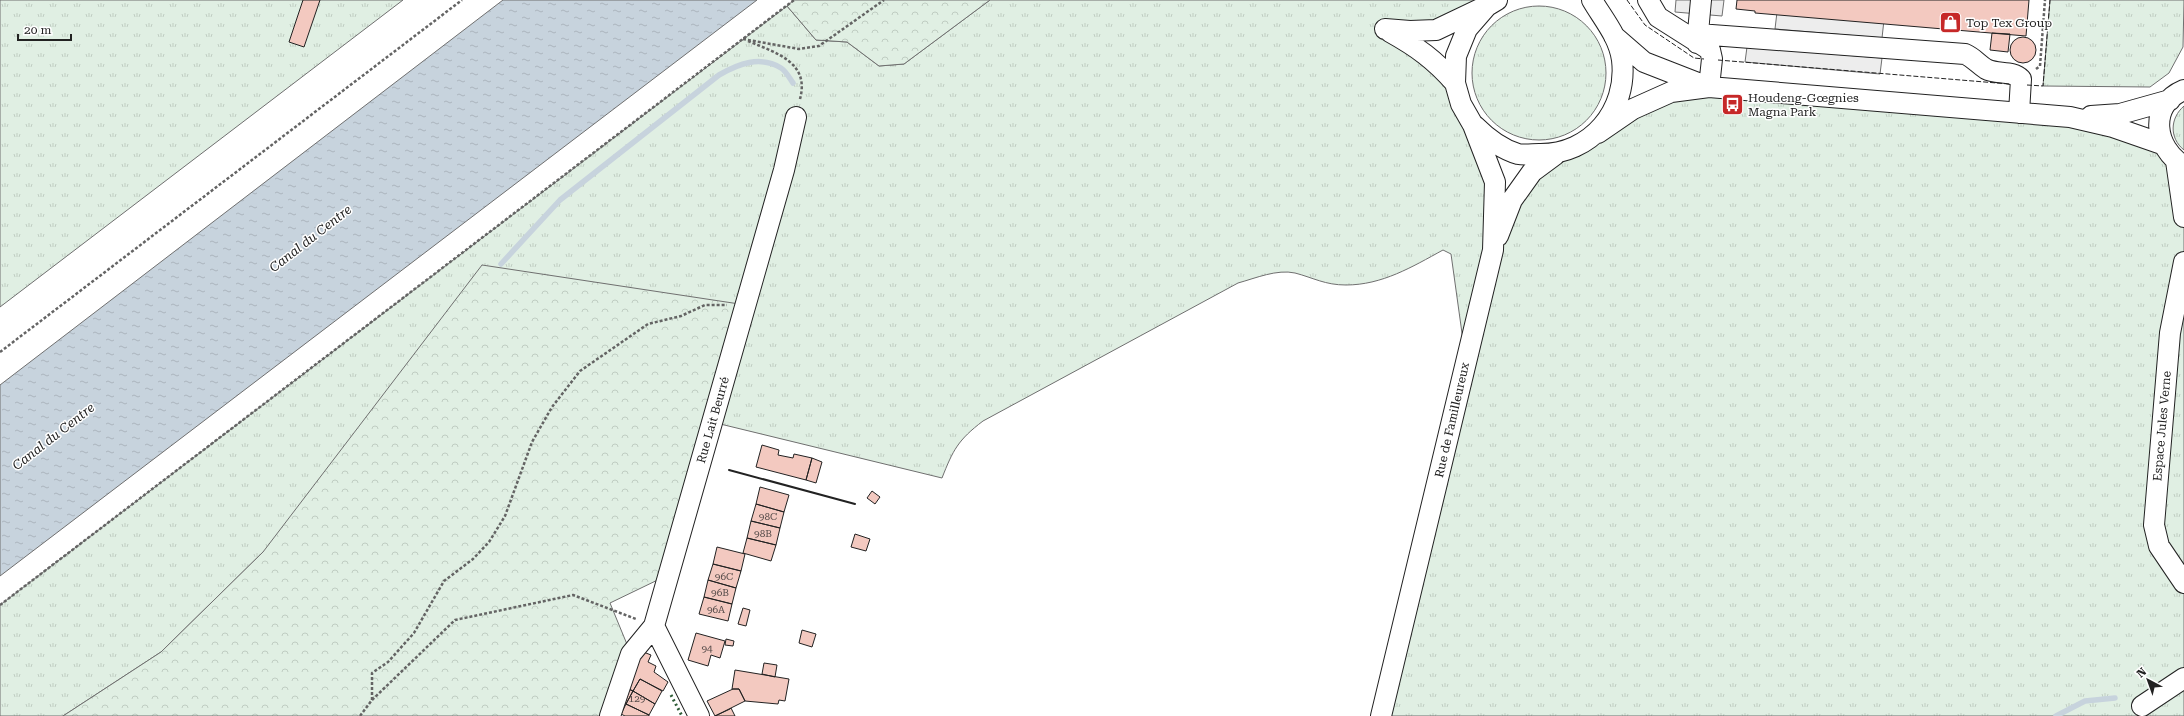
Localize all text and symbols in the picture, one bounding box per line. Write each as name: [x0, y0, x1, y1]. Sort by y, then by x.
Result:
shop icon: Top Tex Group: [1937, 10, 1963, 36]
scale bar: [18, 16, 71, 42]
place label: Top Tex Group: [1966, 16, 2052, 30]
text: 20 m: [24, 23, 51, 37]
place label: Houdeng-Gœgnies Magna Park: [1748, 91, 1859, 119]
bus stop icon: Houdeng-Gœgnies Magna Park: [1719, 92, 1745, 118]
water label: Canal du Centre: [266, 201, 355, 275]
street label: Rue de Familleureux: [1432, 361, 1472, 479]
street label: Espace Jules Verne: [2150, 370, 2174, 482]
street label: Rue Lait Beurré: [694, 375, 732, 465]
water label: Canal du Centre: [9, 399, 98, 473]
house number: 98C: [759, 511, 777, 522]
house number: 98B: [754, 528, 772, 539]
house number: 96C: [715, 571, 733, 582]
house number: 96B: [711, 587, 729, 598]
house number: 96A: [707, 604, 725, 615]
house number: 94: [701, 643, 713, 654]
north arrow: [2128, 660, 2168, 700]
text: N: [2134, 665, 2150, 681]
house number: 129: [629, 693, 646, 704]

